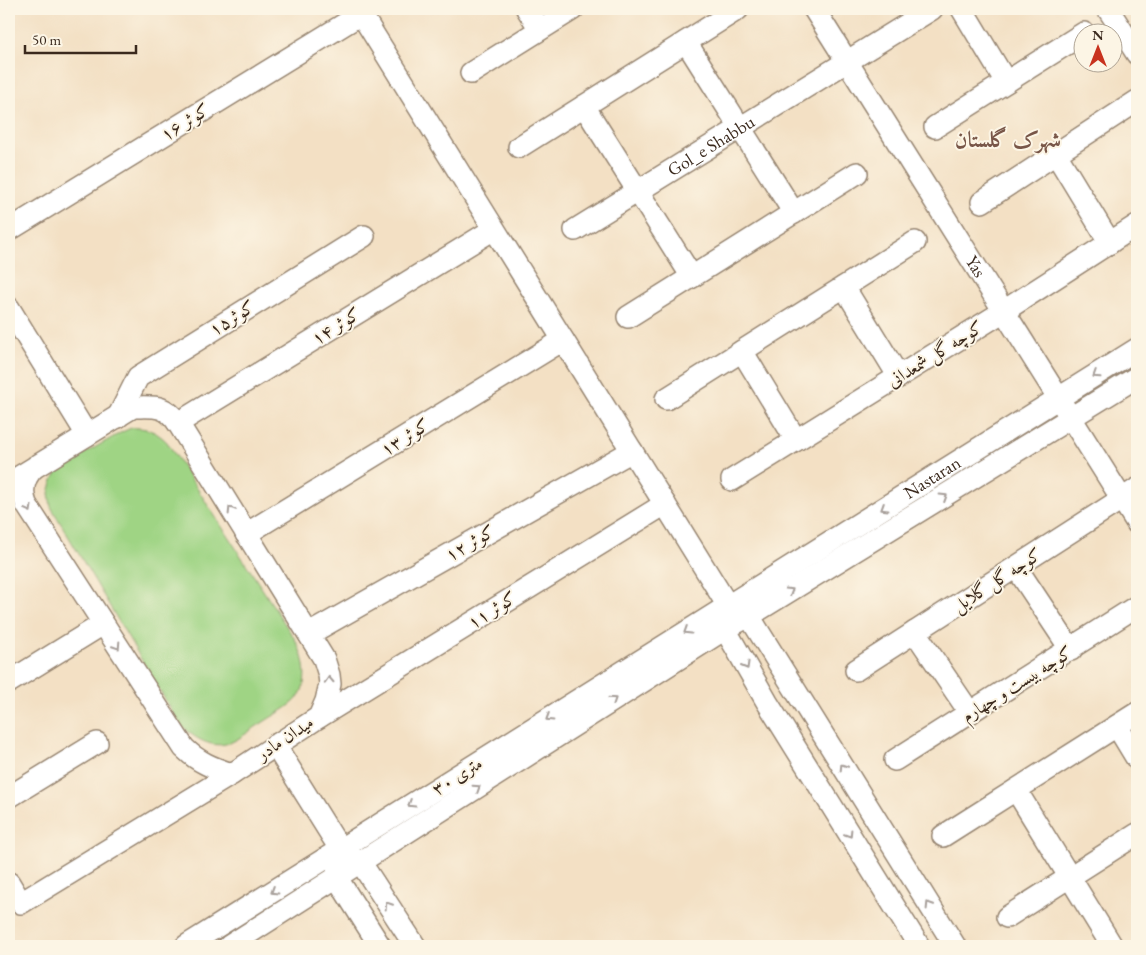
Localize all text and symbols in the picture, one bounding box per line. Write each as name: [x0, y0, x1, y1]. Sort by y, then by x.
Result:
scale bar: [25, 22, 136, 54]
north arrow: [1074, 22, 1124, 72]
text: N: [1092, 26, 1104, 44]
text: 50 m: [32, 30, 61, 49]
street label: کوثر ۱۶: [156, 98, 214, 146]
street label: Gol_e Shabbu: [663, 109, 759, 181]
district label: شهرک گلستان: [955, 125, 1061, 154]
street label: Yas: [961, 251, 992, 282]
street label: کوثر۱۵: [204, 295, 259, 341]
street label: کوثر ۱۴: [307, 302, 365, 350]
street label: کوچه گل شمعدانی: [882, 315, 988, 394]
one-way arrow: [1093, 369, 1102, 378]
street label: کوثر ۱۳: [376, 413, 434, 461]
street label: Nastaran: [899, 450, 965, 504]
one-way arrow: [938, 493, 947, 503]
one-way arrow: [881, 501, 890, 511]
one-way arrow: [23, 504, 33, 513]
one-way arrow: [228, 506, 238, 515]
street label: کوثر ۱۲: [441, 519, 499, 566]
street label: کوچه گل گلایل: [948, 542, 1047, 619]
street label: کوثر ۱۱: [463, 586, 521, 634]
one-way arrow: [785, 587, 794, 597]
one-way arrow: [683, 625, 692, 635]
one-way arrow: [111, 640, 121, 649]
street label: کوچه بیست و چهارم: [957, 640, 1079, 731]
one-way arrow: [740, 661, 750, 670]
one-way arrow: [323, 676, 334, 684]
one-way arrow: [608, 697, 617, 707]
street label: میدان مادر: [250, 710, 318, 766]
one-way arrow: [545, 711, 554, 721]
street label: ۳۰ متری: [427, 751, 486, 800]
one-way arrow: [840, 764, 849, 773]
one-way arrow: [471, 785, 480, 794]
one-way arrow: [408, 798, 417, 808]
one-way arrow: [843, 829, 853, 838]
one-way arrow: [270, 884, 279, 894]
one-way arrow: [926, 901, 936, 910]
one-way arrow: [385, 902, 394, 911]

